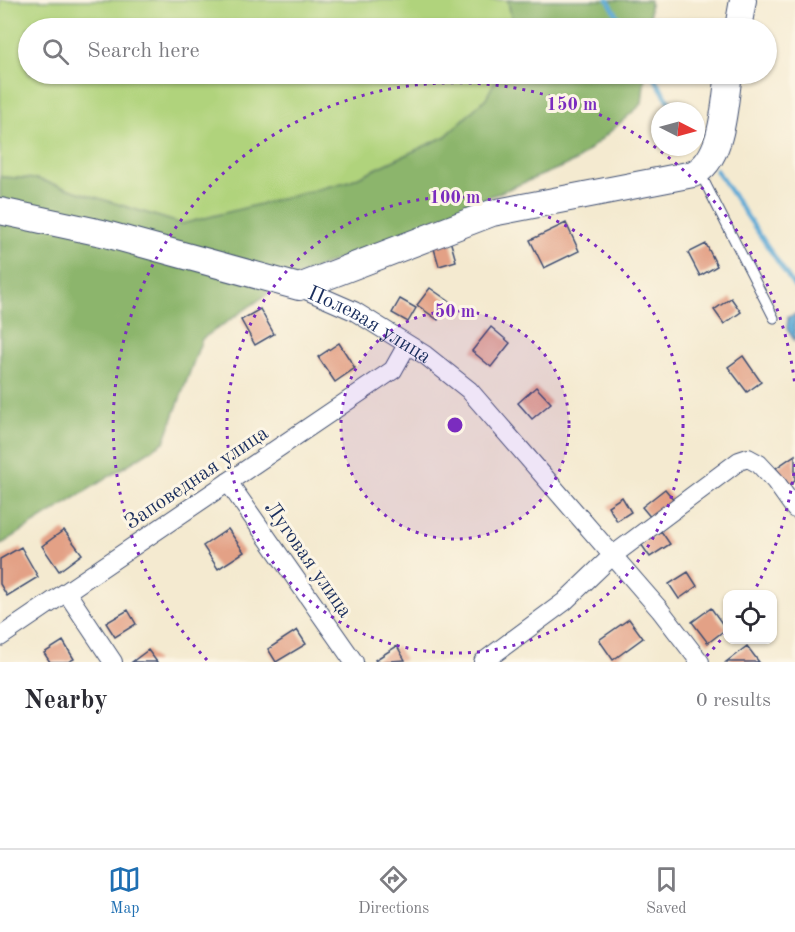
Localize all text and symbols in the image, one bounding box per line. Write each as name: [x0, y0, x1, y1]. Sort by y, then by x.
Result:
search box: [18, 18, 777, 84]
icon: search: [39, 35, 72, 68]
text: Search here: [87, 40, 200, 62]
text: 150 m: [547, 96, 597, 114]
north arrow: [651, 102, 705, 156]
text: 100 m: [430, 189, 480, 207]
street label: Полевая улица: [304, 283, 435, 368]
text: 50 m: [435, 303, 475, 321]
centre of rings: [445, 415, 465, 435]
street label: Заповедная улица: [121, 423, 272, 534]
street label: Луговая улица: [260, 498, 356, 622]
map controls: [723, 590, 777, 644]
button: locate: [723, 590, 777, 644]
text: Nearby: [24, 688, 108, 714]
text: 0 results: [696, 691, 771, 711]
tab: Map: [108, 863, 141, 919]
tab: Directions: [358, 863, 429, 919]
tab: Saved: [646, 863, 687, 919]

